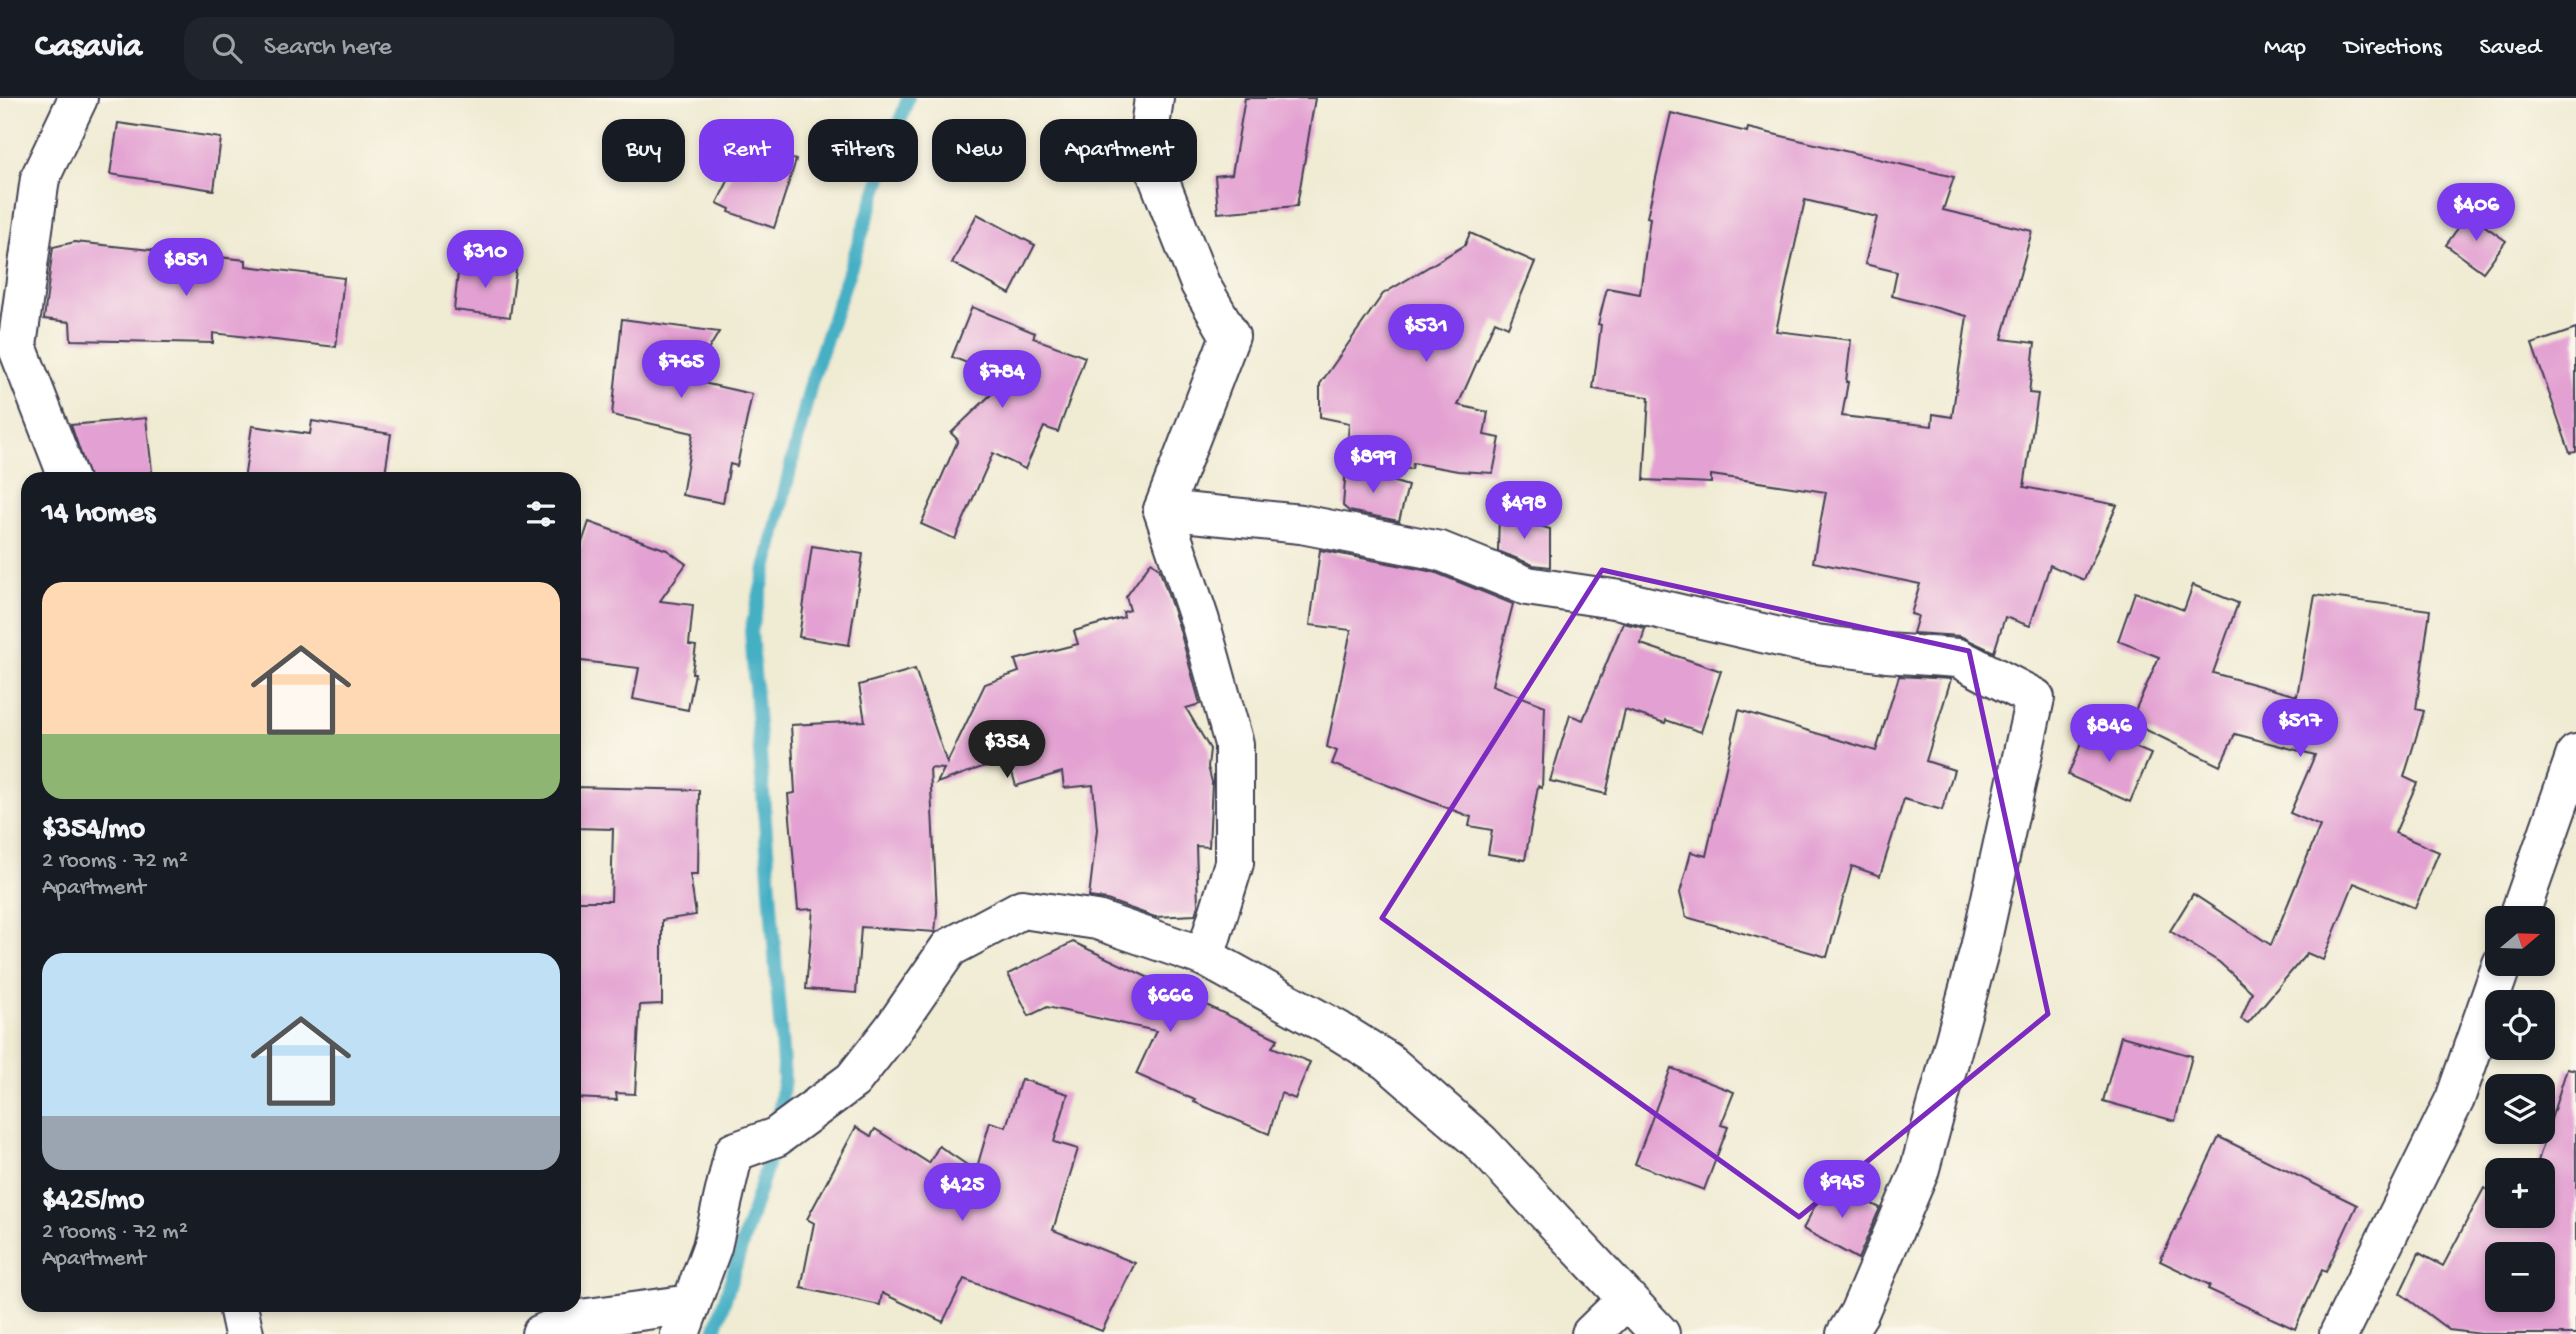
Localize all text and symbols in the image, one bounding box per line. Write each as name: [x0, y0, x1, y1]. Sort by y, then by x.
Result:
search box: [184, 17, 674, 80]
text: Casavia: [35, 29, 142, 67]
icon: search: [208, 29, 246, 67]
text: Search here: [264, 33, 392, 64]
text: Map: [2264, 34, 2306, 63]
text: Directions: [2344, 34, 2442, 63]
text: Saved: [2480, 34, 2541, 63]
chip: Buy: [602, 119, 685, 182]
chip: Rent: [699, 119, 794, 182]
chip: Filters: [808, 119, 918, 182]
chip: New: [932, 119, 1026, 182]
chip: Apartment: [1040, 119, 1197, 182]
pin: $406: [2435, 184, 2517, 243]
text: $406: [2453, 192, 2499, 219]
pin: $310: [444, 230, 526, 290]
pin: $851: [145, 238, 227, 298]
text: $310: [463, 239, 507, 266]
text: $851: [164, 247, 208, 274]
pin: $531: [1385, 304, 1467, 364]
text: $531: [1404, 313, 1448, 340]
pin: $765: [640, 341, 722, 400]
text: $765: [658, 349, 704, 376]
pin: $784: [961, 350, 1043, 410]
text: $784: [979, 359, 1025, 386]
pin: $899: [1332, 436, 1414, 495]
text: $899: [1350, 444, 1396, 471]
pin: $498: [1483, 482, 1565, 541]
text: $498: [1501, 490, 1547, 517]
icon: filters: [522, 495, 560, 533]
text: 14 homes: [42, 497, 155, 532]
icon: home: [238, 627, 364, 753]
pin: $517: [2259, 700, 2341, 759]
pin: $846: [2068, 704, 2150, 764]
text: $517: [2278, 708, 2322, 735]
text: $846: [2086, 713, 2132, 740]
pin: $354: [966, 720, 1048, 780]
text: $354: [984, 729, 1030, 756]
text: $354/mo: [42, 813, 145, 848]
text: 2 rooms · 72 m²: [42, 848, 188, 875]
text: Apartment: [42, 875, 146, 902]
north arrow: [2485, 906, 2555, 976]
map controls: [2485, 906, 2555, 1312]
pin: $666: [1129, 974, 1211, 1034]
text: $666: [1147, 983, 1193, 1010]
button: locate: [2485, 990, 2555, 1060]
icon: home: [238, 998, 364, 1124]
button: layers: [2485, 1074, 2555, 1144]
button: +: [2485, 1158, 2555, 1228]
pin: $945: [1801, 1160, 1883, 1220]
pin: $425: [921, 1164, 1003, 1223]
text: $945: [1820, 1169, 1864, 1196]
text: $425: [940, 1172, 984, 1199]
text: $425/mo: [42, 1184, 144, 1219]
text: 2 rooms · 72 m²: [42, 1219, 188, 1246]
button: −: [2485, 1242, 2555, 1312]
text: Apartment: [42, 1246, 146, 1273]

